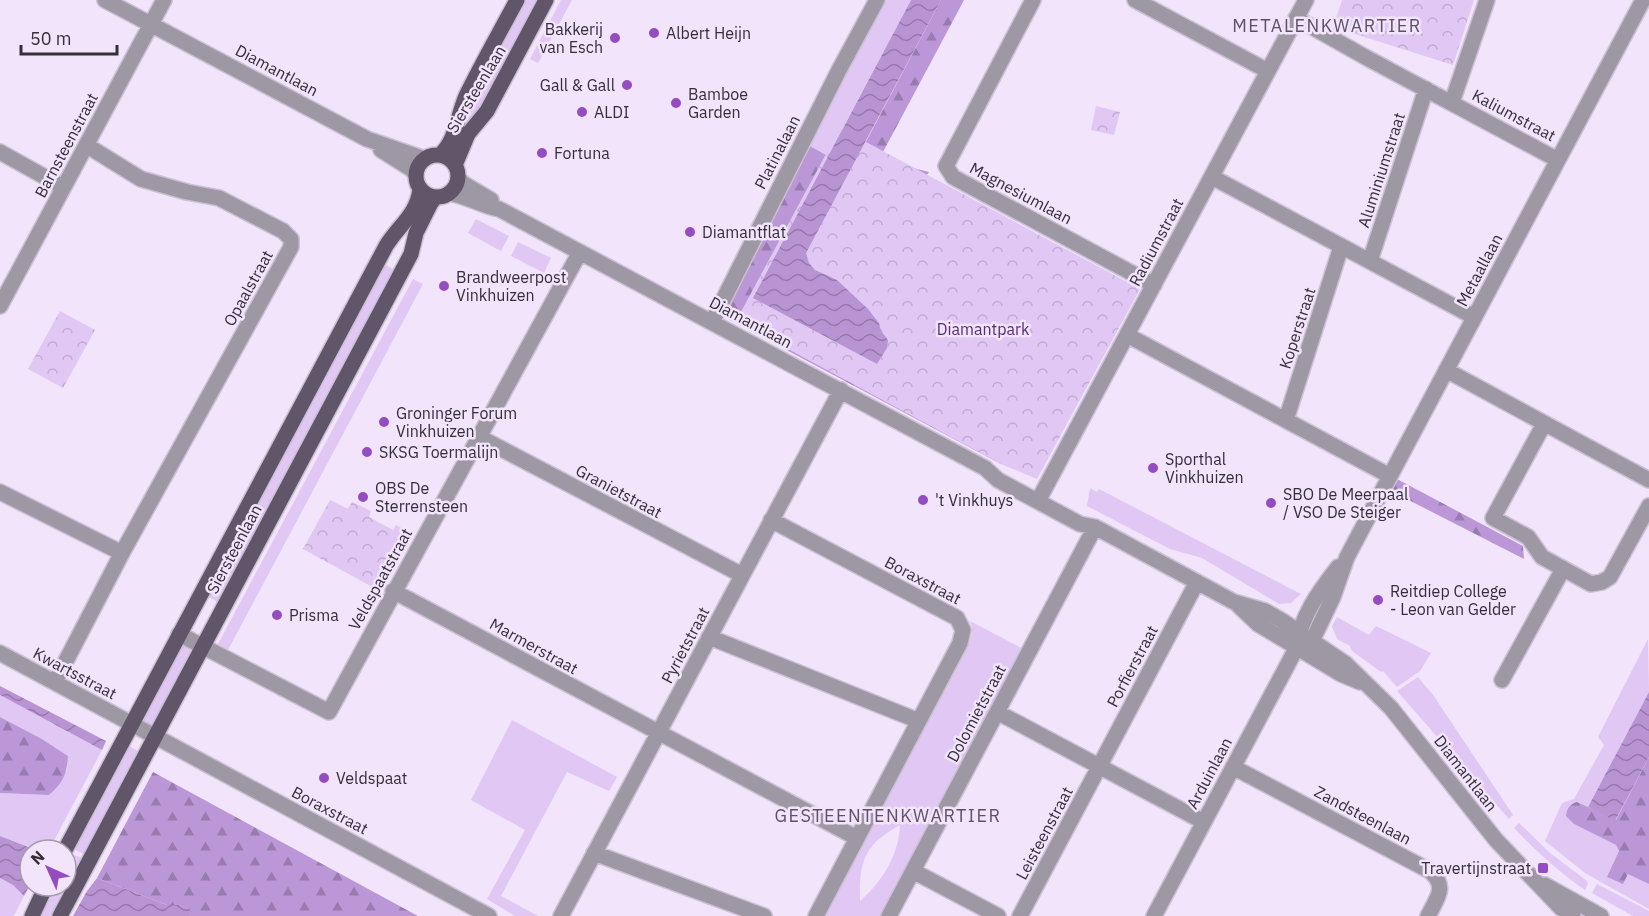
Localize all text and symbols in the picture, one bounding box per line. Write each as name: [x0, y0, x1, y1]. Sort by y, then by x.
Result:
district label: METALENKWARTIER: [1232, 14, 1422, 37]
scale bar: [21, 18, 117, 56]
place label: Bakkerij van Esch: [540, 19, 603, 57]
place label: Albert Heijn: [666, 23, 751, 43]
marker: Albert Heijn: [647, 26, 661, 40]
text: 50 m: [30, 27, 72, 50]
marker: Bakkerij van Esch: [608, 31, 622, 45]
street label: Diamantlaan: [232, 40, 322, 100]
street label: Siersteenlaan: [442, 42, 510, 136]
place label: Gall & Gall: [540, 75, 615, 95]
marker: Gall & Gall: [620, 78, 634, 92]
place label: Bamboe Garden: [688, 84, 748, 122]
street label: Kaliumstraat: [1469, 85, 1559, 145]
street label: Barnsteenstraat: [30, 89, 102, 201]
marker: Bamboe Garden: [669, 96, 683, 110]
place label: ALDI: [594, 102, 629, 122]
marker: ALDI: [575, 105, 589, 119]
street label: Aluminiumstraat: [1353, 110, 1409, 230]
street label: Platinalaan: [750, 112, 804, 192]
place label: Fortuna: [554, 143, 610, 163]
marker: Fortuna: [535, 146, 549, 160]
street label: Magnesiumlaan: [966, 158, 1076, 228]
street label: Radiumstraat: [1124, 195, 1188, 289]
place label: Diamantflat: [702, 222, 786, 242]
marker: Diamantflat: [683, 225, 697, 239]
street label: Metaallaan: [1452, 230, 1506, 310]
street label: Opaalstraat: [219, 246, 277, 330]
place label: Brandweerpost Vinkhuizen: [456, 267, 566, 305]
marker: Brandweerpost Vinkhuizen: [437, 279, 451, 293]
street label: Koperstraat: [1274, 285, 1320, 371]
street label: Diamantlaan: [706, 292, 796, 352]
park label: Diamantpark: [937, 319, 1030, 339]
place label: Groninger Forum Vinkhuizen: [396, 403, 517, 441]
marker: Groninger Forum Vinkhuizen: [377, 415, 391, 429]
place label: SKSG Toermalijn: [379, 442, 498, 462]
marker: SKSG Toermalijn: [360, 445, 374, 459]
place label: Sporthal Vinkhuizen: [1165, 449, 1244, 487]
street label: Granietstraat: [572, 460, 666, 522]
marker: Sporthal Vinkhuizen: [1146, 461, 1160, 475]
place label: OBS De Sterrensteen: [375, 478, 468, 516]
place label: SBO De Meerpaal / VSO De Steiger: [1283, 484, 1408, 522]
marker: OBS De Sterrensteen: [356, 490, 370, 504]
place label: 't Vinkhuys: [935, 490, 1013, 510]
marker: 't Vinkhuys: [916, 493, 930, 507]
marker: SBO De Meerpaal / VSO De Steiger: [1264, 496, 1278, 510]
street label: Siersteenlaan: [202, 501, 266, 597]
street label: Veldspaatstraat: [344, 525, 416, 633]
street label: Boraxstraat: [881, 552, 965, 608]
place label: Reitdiep College - Leon van Gelder: [1390, 581, 1516, 619]
marker: Reitdiep College - Leon van Gelder: [1371, 593, 1385, 607]
street label: Pyrietstraat: [657, 603, 713, 687]
place label: Prisma: [289, 605, 339, 625]
marker: Prisma: [270, 608, 284, 622]
street label: Marmerstraat: [486, 614, 582, 678]
street label: Porfierstraat: [1102, 622, 1162, 710]
street label: Kwartsstraat: [30, 643, 120, 703]
street label: Dolomietstraat: [942, 661, 1010, 765]
street label: Diamantlaan: [1430, 731, 1502, 815]
street label: Arduinlaan: [1182, 734, 1236, 812]
place label: Veldspaat: [336, 768, 407, 788]
marker: Veldspaat: [317, 771, 331, 785]
street label: Zandsteenlaan: [1311, 781, 1415, 849]
street label: Boraxstraat: [288, 782, 372, 838]
street label: Leisteenstraat: [1011, 783, 1077, 883]
district label: GESTEENTENKWARTIER: [775, 804, 1001, 827]
north arrow: [18, 838, 78, 898]
text: N: [26, 846, 49, 869]
place label: Travertijnstraat: [1421, 858, 1531, 878]
marker: Travertijnstraat: [1536, 861, 1550, 875]

